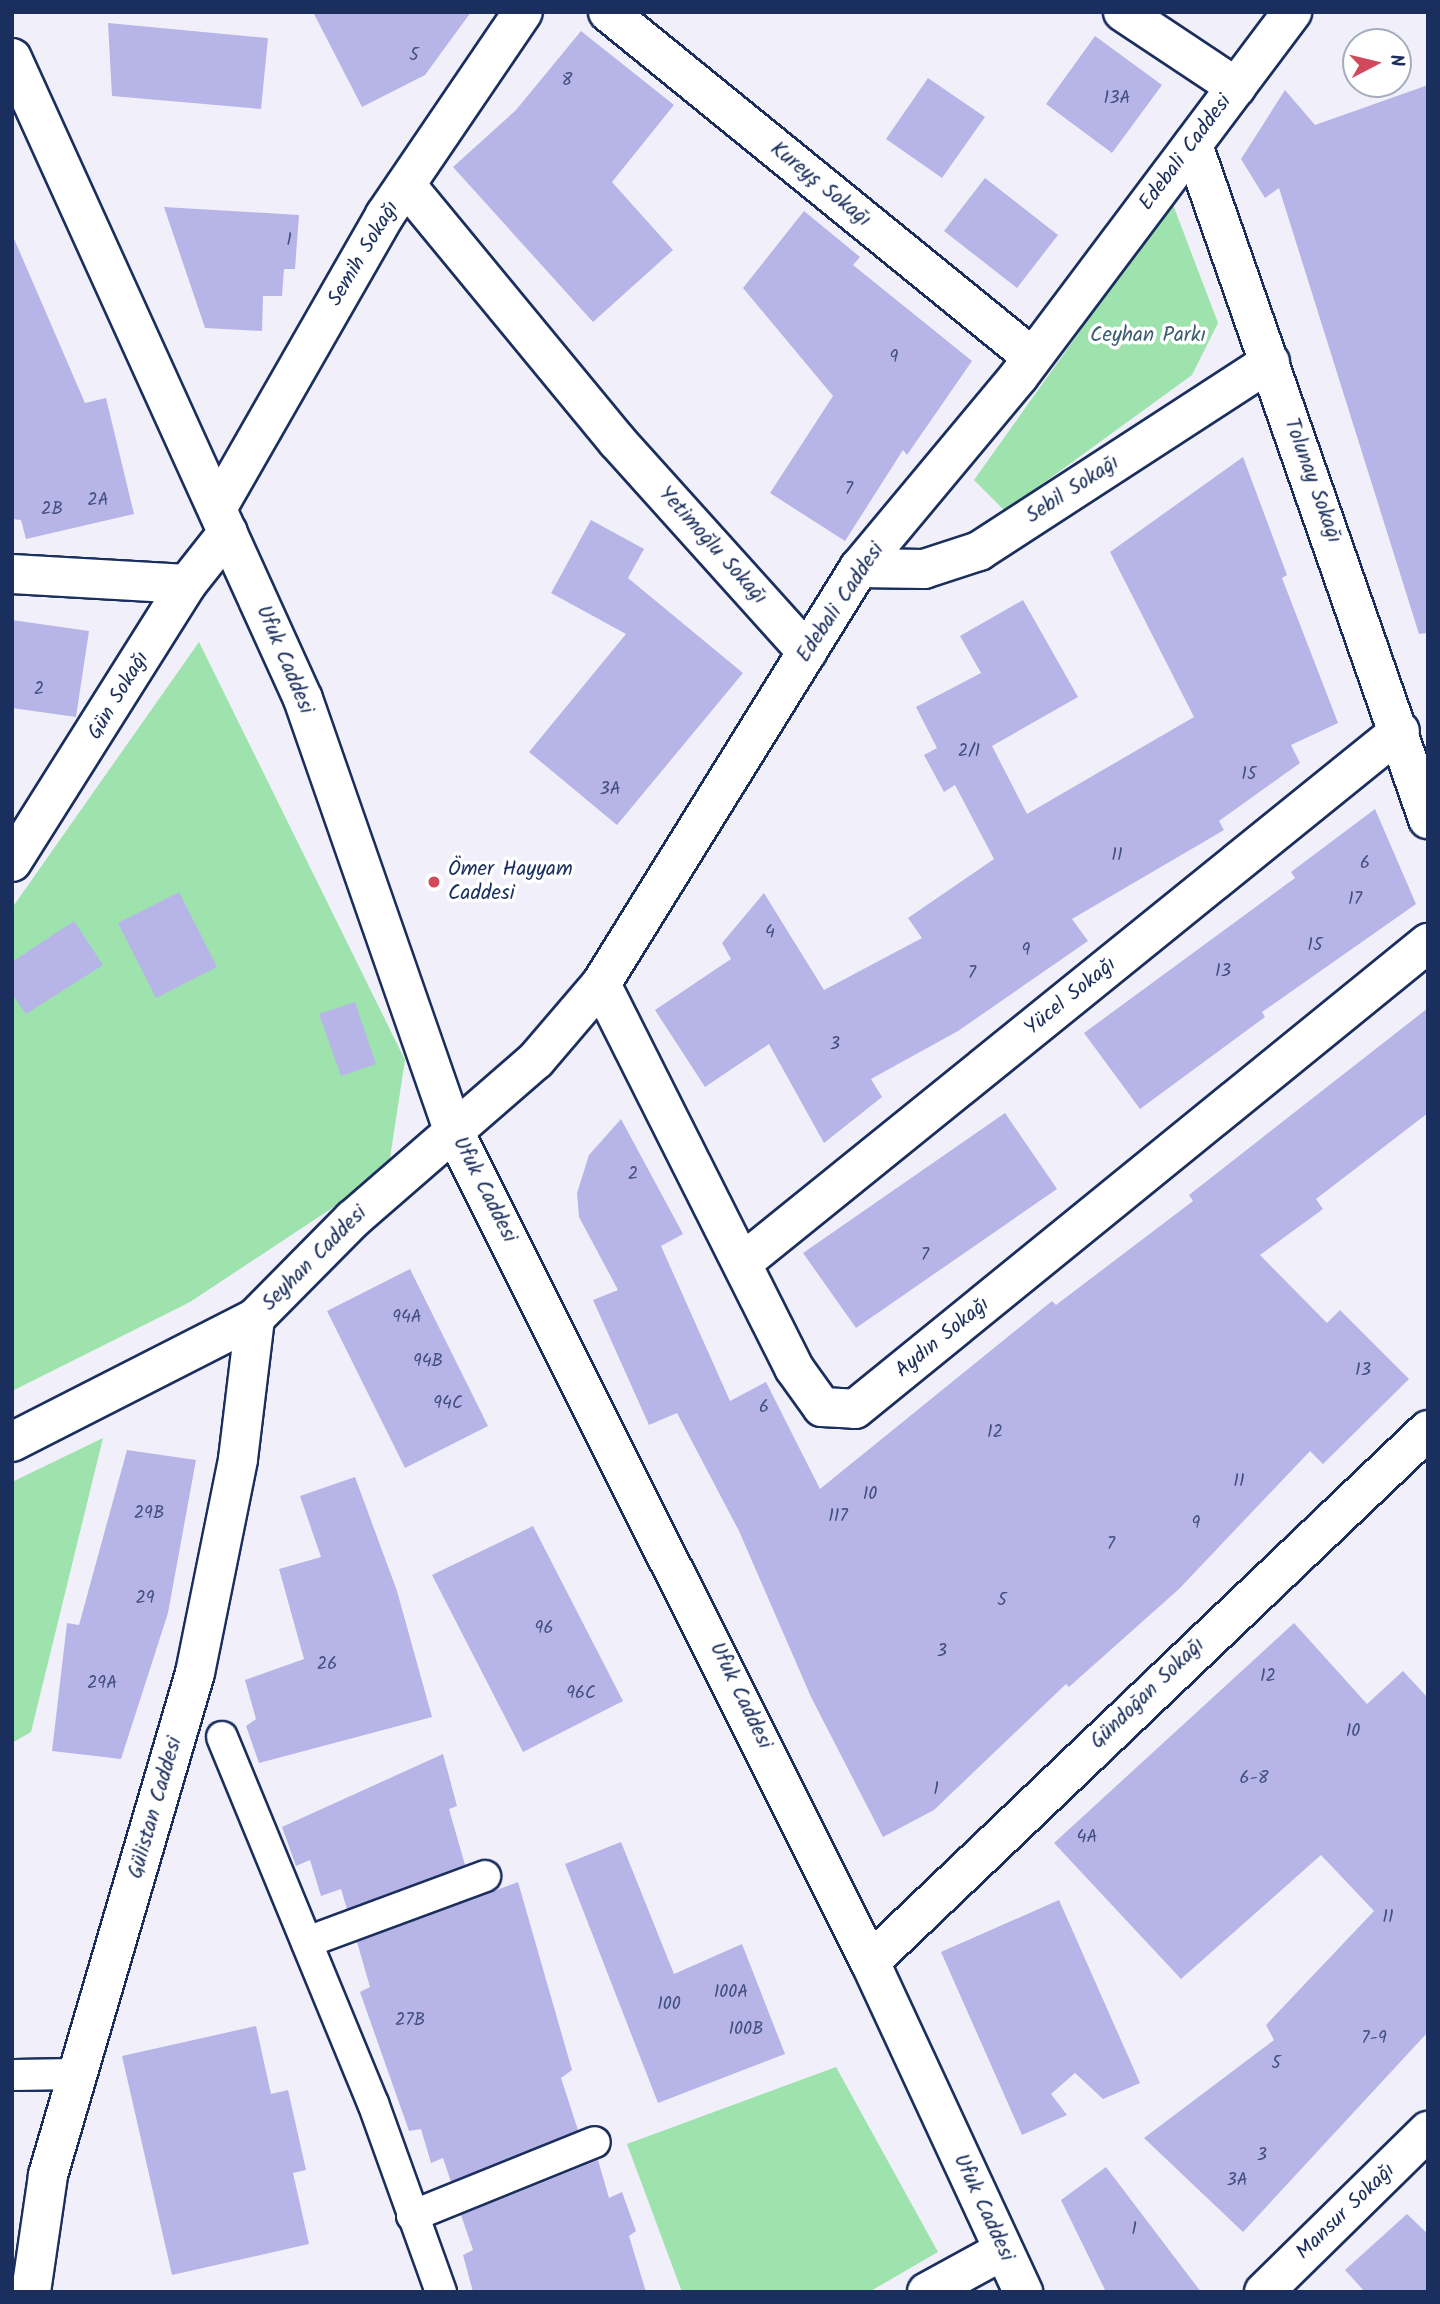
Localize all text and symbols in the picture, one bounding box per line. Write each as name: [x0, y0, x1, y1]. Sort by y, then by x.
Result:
north arrow: [1342, 28, 1412, 98]
house number: 5: [409, 45, 419, 67]
text: N: [1380, 53, 1411, 68]
house number: 8: [562, 70, 572, 92]
house number: 13A: [1104, 88, 1130, 110]
street label: Edebali Caddesi: [1134, 90, 1238, 216]
street label: Kureyş Sokağı: [765, 137, 875, 233]
street label: Semih Sokağı: [323, 197, 405, 311]
house number: 1: [286, 230, 292, 252]
park label: Ceyhan Parkı: [1090, 323, 1206, 349]
house number: 9: [890, 347, 898, 369]
street label: Tolunay Sokağı: [1278, 415, 1346, 547]
street label: Sebil Sokağı: [1022, 451, 1124, 529]
house number: 7: [845, 479, 853, 501]
street label: Yetimoğlu Sokağı: [652, 482, 772, 610]
house number: 2A: [87, 490, 109, 512]
house number: 2B: [41, 499, 63, 521]
street label: Edebali Caddesi: [792, 539, 890, 667]
street label: Ufuk Caddesi: [250, 602, 318, 718]
street label: Gün Sokağı: [83, 647, 155, 745]
house number: 2: [34, 679, 44, 701]
house number: 2/1: [958, 741, 980, 763]
house number: 15: [1241, 764, 1257, 786]
house number: 3A: [599, 779, 621, 801]
house number: 11: [1111, 845, 1123, 867]
house number: 6: [1360, 853, 1370, 875]
place label: Ömer Hayyam Caddesi: [448, 857, 573, 907]
marker: Ömer Hayyam Caddesi: [426, 874, 442, 890]
house number: 17: [1348, 889, 1362, 911]
house number: 4: [765, 922, 775, 944]
house number: 15: [1307, 935, 1323, 957]
house number: 9: [1022, 940, 1030, 962]
street label: Yücel Sokağı: [1020, 953, 1122, 1041]
house number: 13: [1215, 961, 1231, 983]
house number: 7: [968, 963, 976, 985]
house number: 3: [830, 1034, 840, 1056]
street label: Ufuk Caddesi: [447, 1133, 521, 1247]
house number: 2: [628, 1164, 638, 1186]
street label: Seyhan Caddesi: [257, 1201, 373, 1317]
house number: 7: [921, 1245, 929, 1267]
street label: Aydın Sokağı: [891, 1292, 995, 1384]
house number: 94A: [392, 1307, 422, 1329]
house number: 94B: [413, 1351, 443, 1373]
house number: 13: [1355, 1360, 1371, 1382]
house number: 94C: [433, 1393, 463, 1415]
house number: 6: [759, 1397, 769, 1419]
house number: 12: [987, 1422, 1003, 1444]
house number: 11: [1233, 1471, 1245, 1493]
house number: 10: [863, 1484, 877, 1506]
house number: 29B: [134, 1503, 164, 1525]
house number: 117: [828, 1506, 848, 1528]
house number: 9: [1192, 1513, 1200, 1535]
house number: 7: [1107, 1534, 1115, 1556]
house number: 29: [135, 1588, 155, 1610]
house number: 5: [997, 1590, 1007, 1612]
house number: 96: [535, 1618, 553, 1640]
street label: Gündoğan Sokağı: [1086, 1633, 1210, 1755]
street label: Ufuk Caddesi: [703, 1639, 777, 1753]
house number: 3: [937, 1641, 947, 1663]
house number: 26: [317, 1654, 337, 1676]
house number: 12: [1260, 1666, 1276, 1688]
house number: 29A: [87, 1673, 117, 1695]
house number: 96C: [566, 1683, 596, 1705]
house number: 10: [1346, 1721, 1360, 1743]
street label: Gülistan Caddesi: [124, 1734, 188, 1882]
house number: 6-8: [1239, 1768, 1269, 1790]
house number: 1: [933, 1779, 939, 1801]
house number: 4A: [1077, 1827, 1097, 1849]
house number: 11: [1382, 1907, 1394, 1929]
house number: 100A: [714, 1982, 748, 2004]
house number: 100: [657, 1994, 681, 2016]
house number: 27B: [395, 2010, 425, 2032]
house number: 100B: [728, 2019, 764, 2041]
house number: 7-9: [1361, 2028, 1387, 2050]
house number: 5: [1271, 2053, 1281, 2075]
house number: 3: [1257, 2145, 1267, 2167]
street label: Ufuk Caddesi: [947, 2150, 1019, 2266]
street label: Mansur Sokağı: [1291, 2159, 1401, 2265]
house number: 3A: [1226, 2170, 1248, 2192]
house number: 1: [1131, 2219, 1137, 2241]

